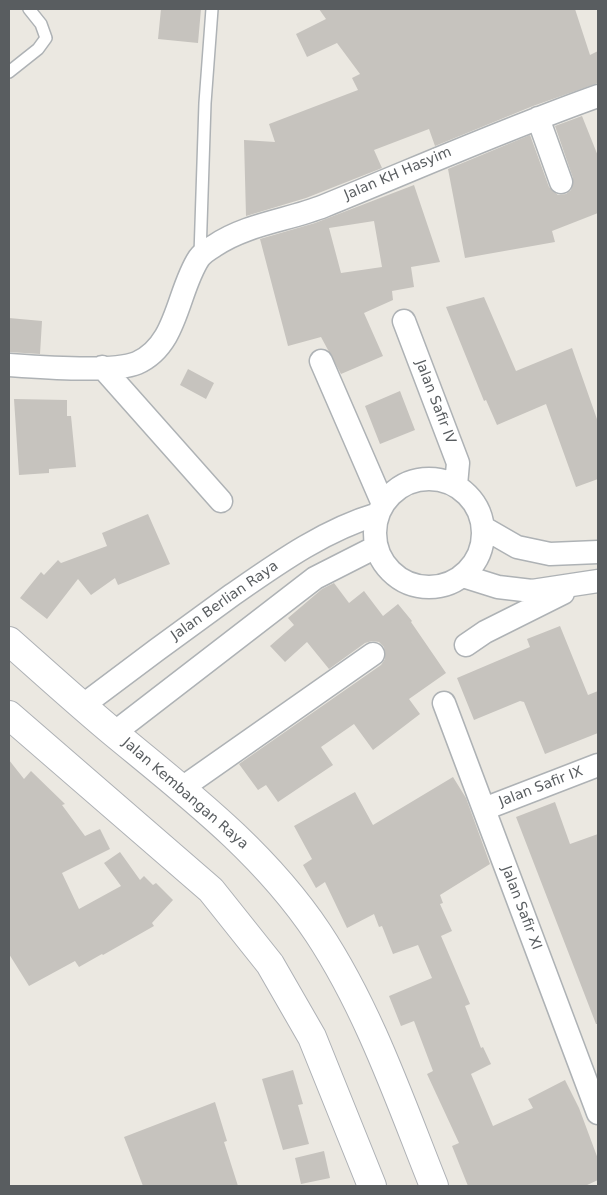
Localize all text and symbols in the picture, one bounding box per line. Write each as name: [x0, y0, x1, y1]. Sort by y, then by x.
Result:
street label: Jalan KH Hasyim: [342, 144, 454, 204]
street label: Jalan Safir IV: [411, 358, 459, 446]
street label: Jalan Berlian Raya: [168, 558, 282, 644]
street label: Jalan Kembangan Raya: [119, 735, 251, 853]
street label: Jalan Safir IX: [497, 763, 585, 811]
street label: Jalan Safir XI: [497, 864, 545, 952]

